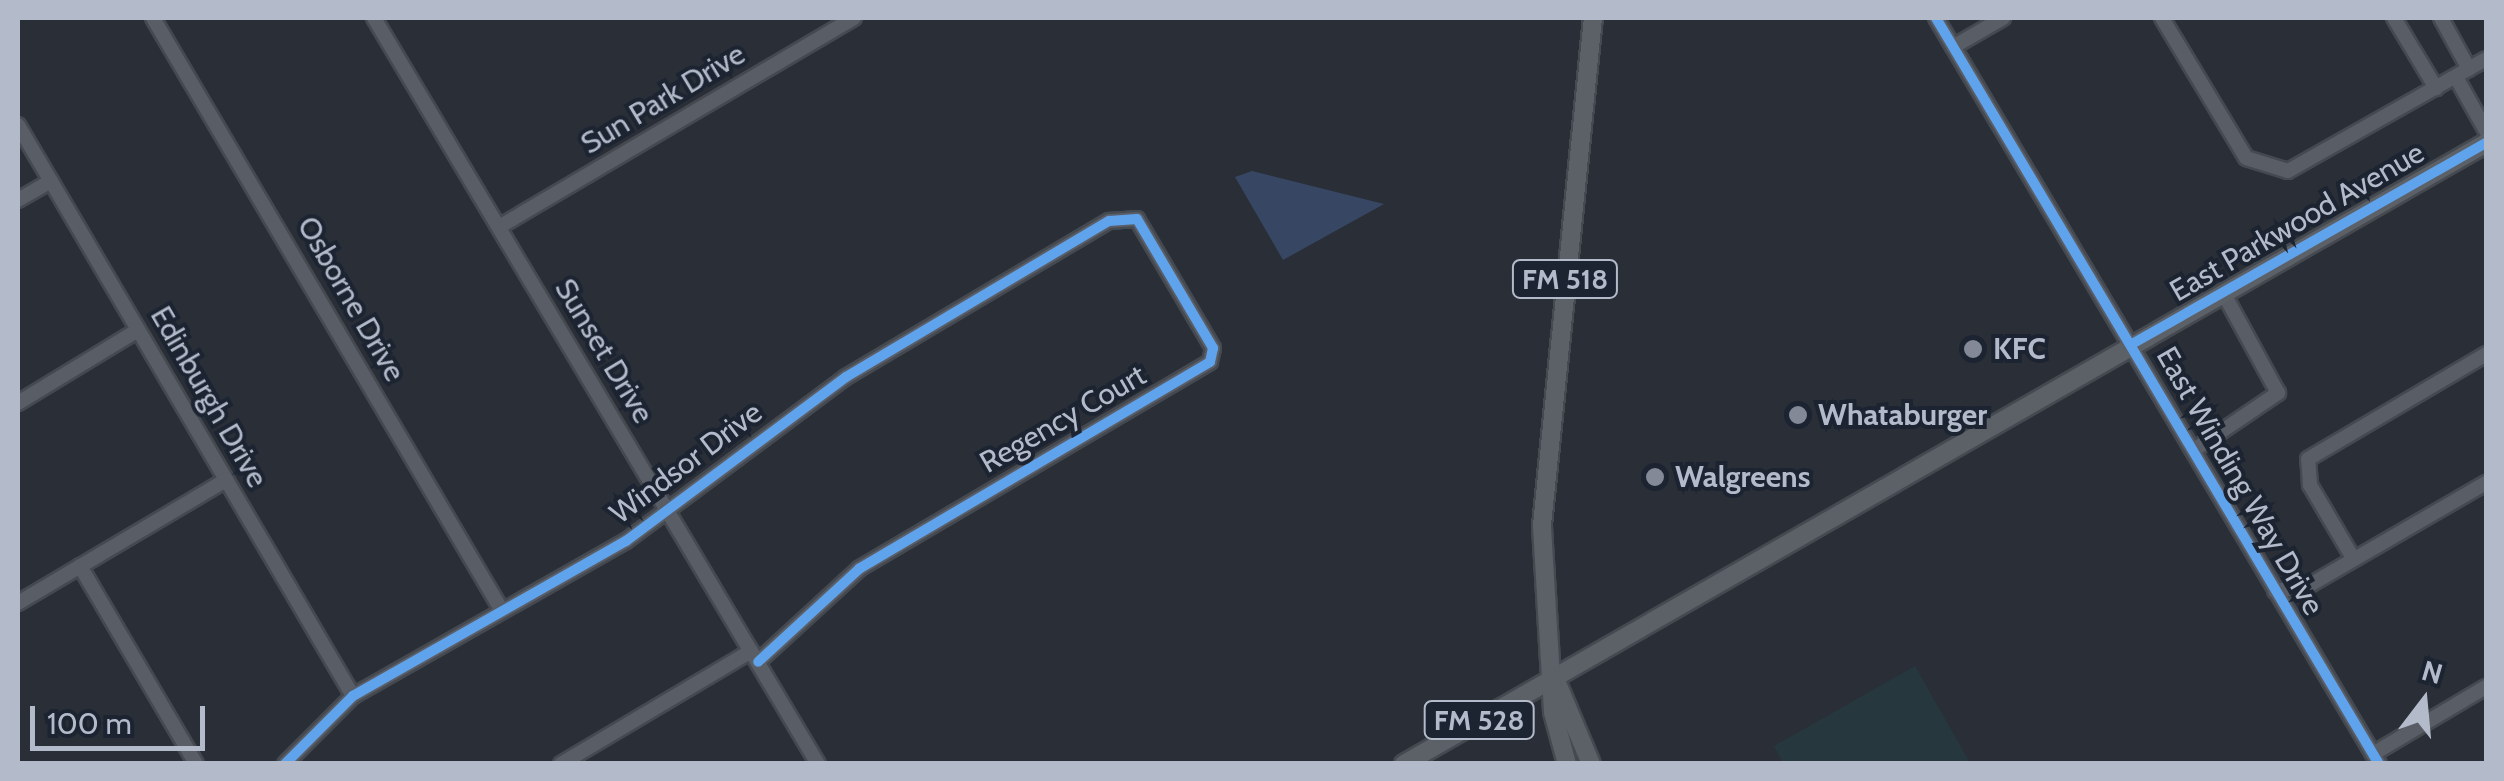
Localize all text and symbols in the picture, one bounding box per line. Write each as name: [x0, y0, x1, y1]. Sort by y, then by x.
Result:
street label: Sun Park Drive: [575, 36, 751, 162]
street label: East Parkwood Avenue: [2164, 135, 2430, 309]
street label: Osborne Drive: [289, 210, 413, 388]
road number: FM 518: [1510, 256, 1620, 302]
street label: Sunset Drive: [547, 272, 661, 430]
street label: Edinburgh Drive: [143, 300, 275, 494]
place label: KFC: [1993, 331, 2046, 367]
marker: KFC: [1962, 338, 1984, 360]
street label: East Winding Way Drive: [2149, 341, 2331, 621]
street label: Regency Court: [974, 357, 1152, 481]
street label: Windsor Drive: [603, 394, 769, 532]
place label: Whataburger: [1818, 397, 1987, 433]
marker: Whataburger: [1787, 404, 1809, 426]
place label: Walgreens: [1675, 459, 1810, 495]
marker: Walgreens: [1644, 466, 1666, 488]
north arrow: [2374, 651, 2474, 751]
text: N: [2418, 653, 2446, 691]
scale bar: [35, 686, 210, 748]
road number: FM 528: [1422, 697, 1536, 743]
text: 100 m: [47, 705, 132, 742]

